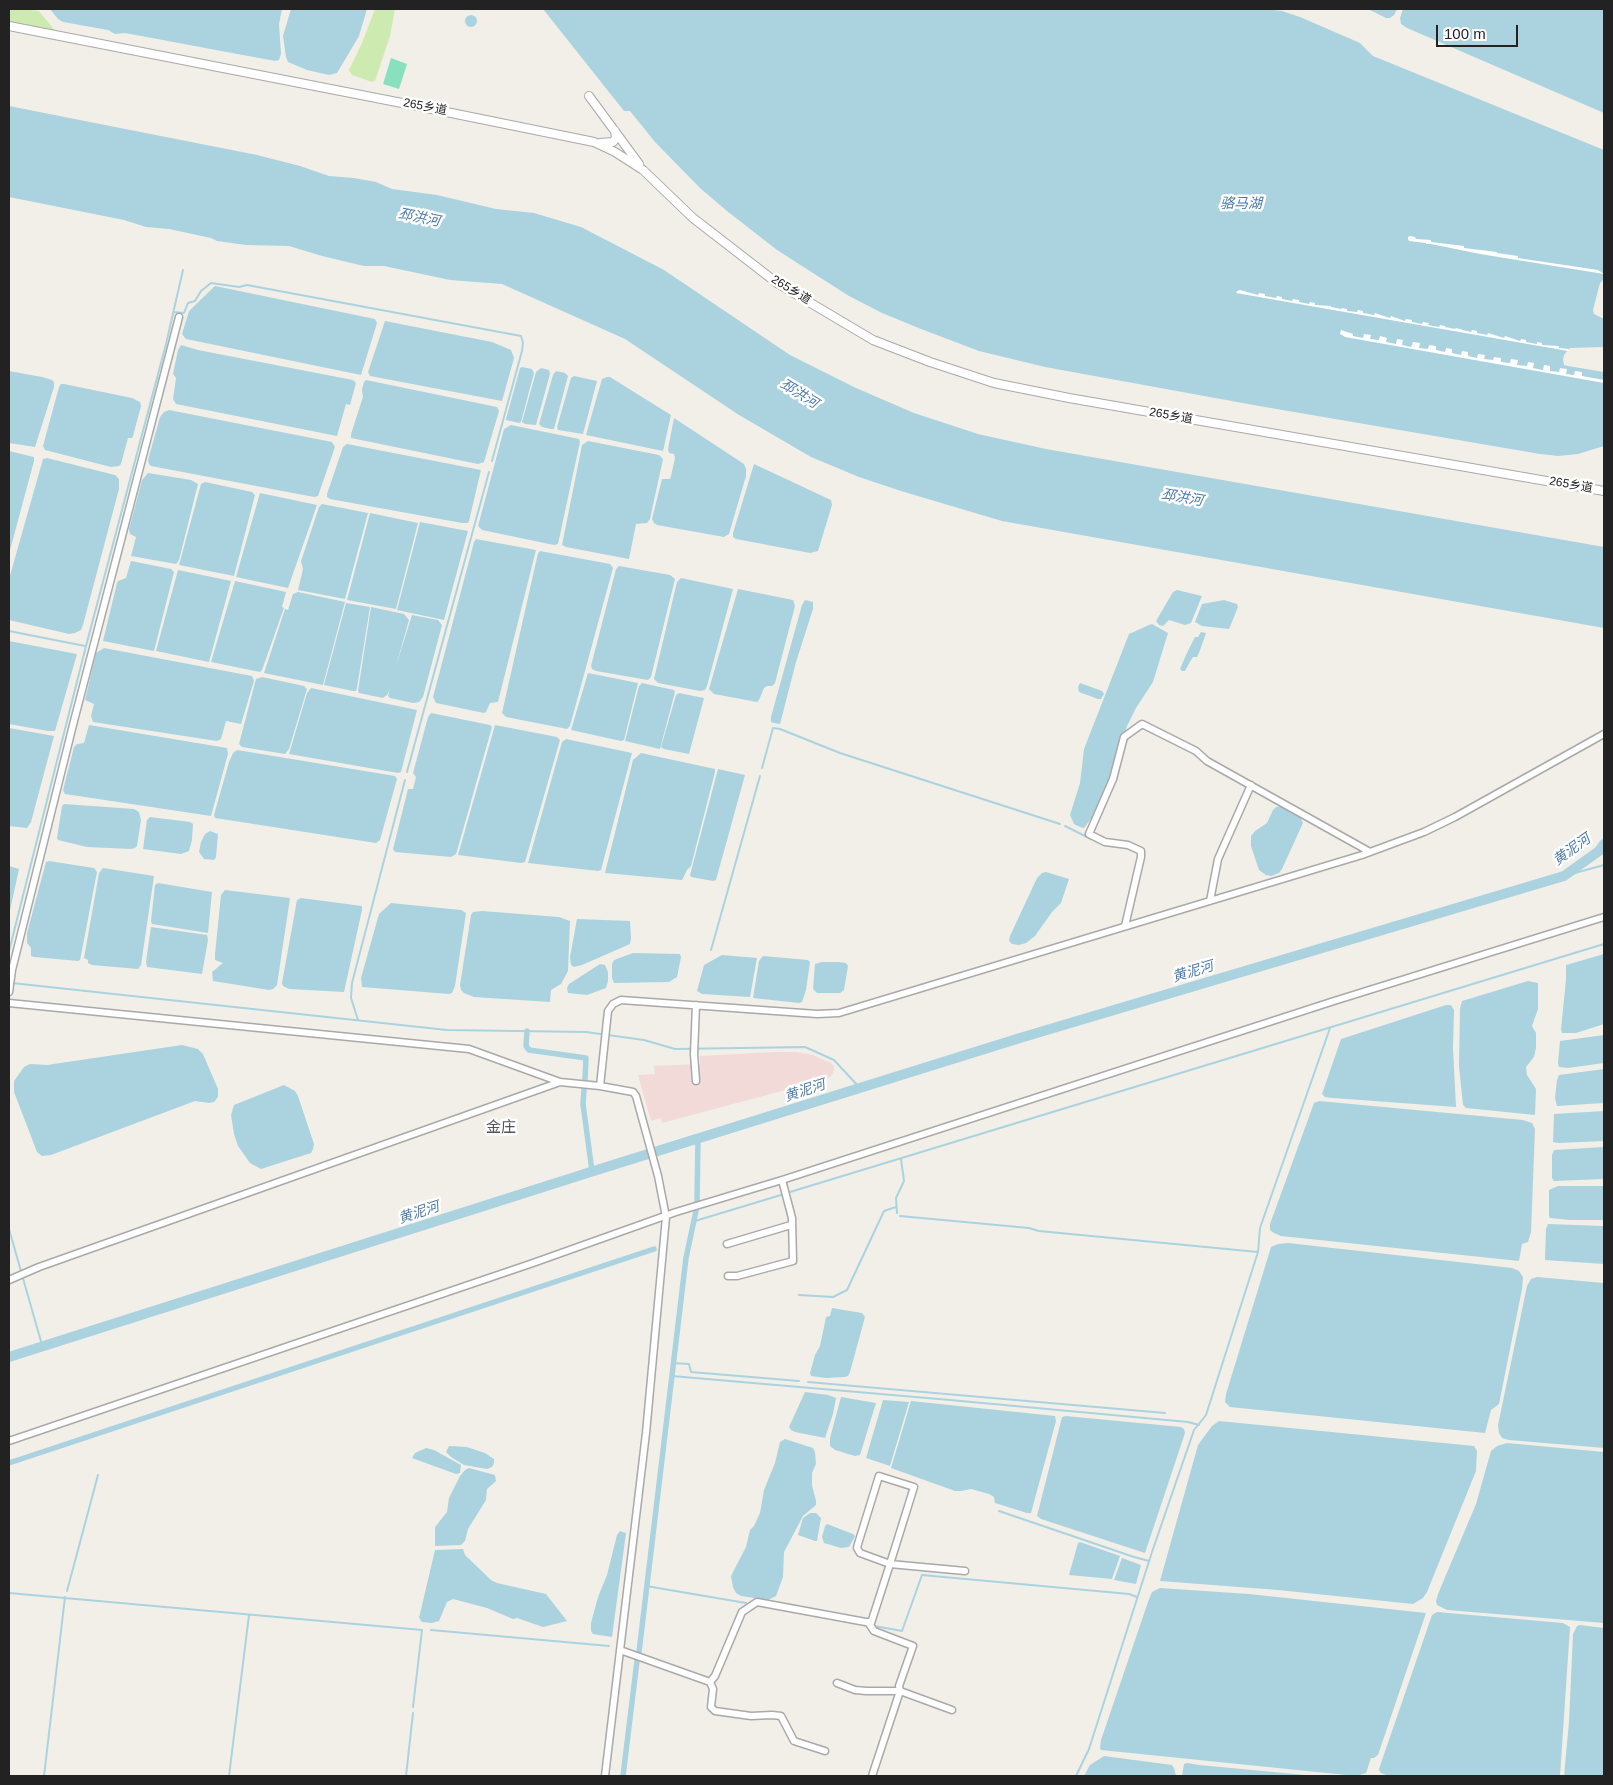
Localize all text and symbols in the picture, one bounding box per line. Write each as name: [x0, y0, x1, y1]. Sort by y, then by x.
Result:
scale bar: [1438, 15, 1520, 47]
text: 100 m: [1444, 25, 1486, 42]
street label: 265乡道: [402, 96, 448, 118]
water label: 骆马湖: [1220, 196, 1262, 212]
water label: 邳洪河: [397, 206, 441, 230]
street label: 265乡道: [769, 272, 813, 308]
water label: 邳洪河: [777, 376, 821, 412]
street label: 265乡道: [1148, 405, 1194, 427]
street label: 265乡道: [1548, 474, 1594, 496]
water label: 邳洪河: [1160, 486, 1204, 510]
water label: 黄泥河: [1550, 831, 1594, 869]
water label: 黄泥河: [1170, 958, 1216, 986]
water label: 黄泥河: [782, 1077, 828, 1105]
district label: 金庄: [486, 1119, 516, 1137]
water label: 黄泥河: [396, 1199, 442, 1227]

